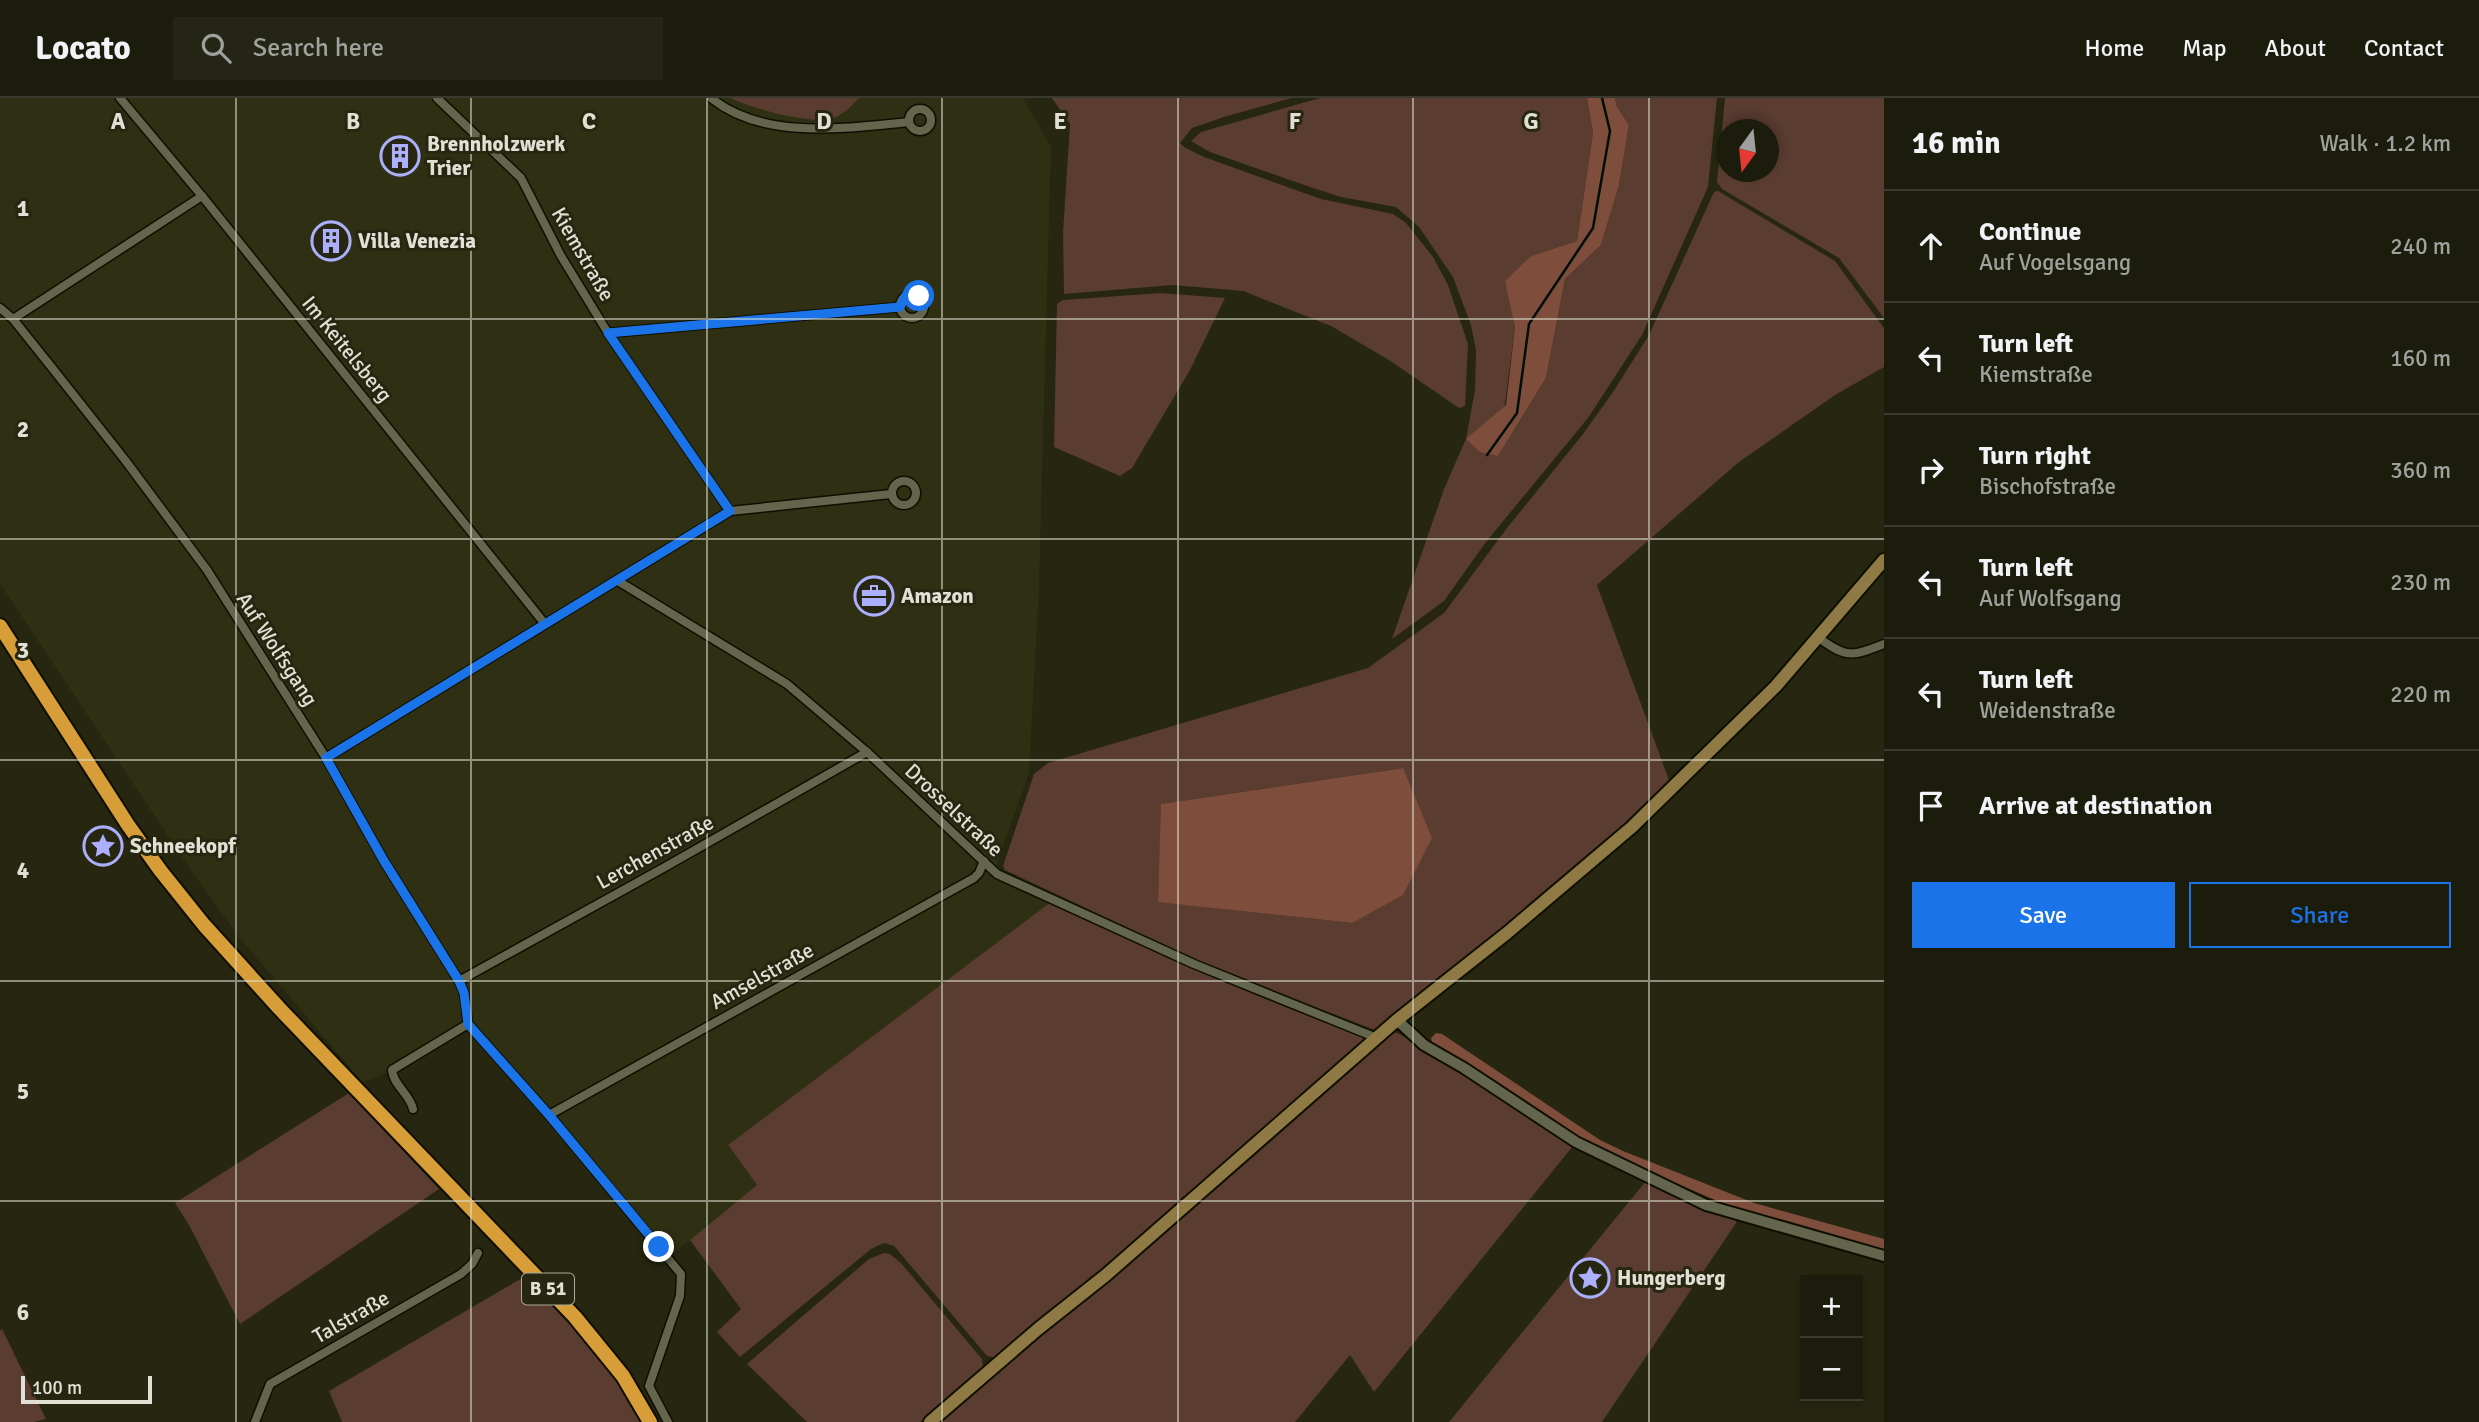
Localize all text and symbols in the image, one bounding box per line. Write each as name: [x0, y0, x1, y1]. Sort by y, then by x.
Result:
search box: [173, 17, 663, 80]
text: Locato: [35, 28, 131, 69]
icon: search: [197, 29, 235, 67]
text: Search here: [253, 32, 384, 64]
text: Home: [2084, 33, 2144, 63]
text: Map: [2182, 33, 2227, 63]
text: About: [2265, 33, 2326, 63]
text: Contact: [2364, 33, 2444, 63]
text: A: [111, 107, 126, 136]
text: B: [346, 107, 360, 136]
text: C: [582, 107, 596, 136]
text: D: [816, 107, 832, 136]
text: E: [1053, 107, 1067, 136]
text: F: [1289, 107, 1301, 136]
text: G: [1523, 107, 1539, 136]
north arrow: [1716, 119, 1779, 182]
text: 16 min: [1912, 125, 2001, 162]
text: Walk · 1.2 km: [2319, 129, 2451, 158]
place label: Brennholzwerk Trier: [427, 131, 565, 181]
building icon: Brennholzwerk Trier: [379, 135, 421, 177]
text: 1: [17, 194, 29, 223]
street label: Kiemstraße: [546, 203, 620, 305]
text: Continue: [1979, 216, 2081, 248]
building icon: Villa Venezia: [310, 220, 352, 262]
icon: ahead: [1912, 227, 1950, 265]
place label: Villa Venezia: [358, 228, 476, 254]
text: 240 m: [2390, 232, 2451, 261]
text: Auf Vogelsgang: [1979, 248, 2131, 277]
route start: [903, 280, 934, 311]
street label: Im Keitelsberg: [296, 291, 398, 407]
text: Turn left: [1979, 328, 2073, 360]
icon: left: [1912, 339, 1950, 377]
text: 160 m: [2390, 344, 2451, 373]
text: Kiemstraße: [1979, 360, 2093, 389]
text: 2: [17, 415, 29, 444]
text: Turn right: [1979, 440, 2091, 472]
icon: right: [1912, 451, 1950, 489]
text: 360 m: [2390, 456, 2451, 485]
text: Bischofstraße: [1979, 472, 2116, 501]
text: Turn left: [1979, 552, 2073, 584]
icon: left: [1912, 563, 1950, 601]
text: 230 m: [2390, 568, 2451, 597]
office icon: Amazon: [853, 575, 895, 617]
place label: Amazon: [901, 583, 974, 609]
text: Auf Wolfsgang: [1979, 584, 2122, 613]
street label: Auf Wolfsgang: [231, 587, 323, 711]
text: 3: [17, 636, 29, 665]
text: Turn left: [1979, 664, 2073, 696]
icon: left: [1912, 675, 1950, 713]
text: 220 m: [2390, 680, 2451, 709]
text: Weidenstraße: [1979, 696, 2116, 725]
street label: Drosselstraße: [899, 758, 1009, 862]
icon: arrive: [1912, 787, 1950, 825]
text: Arrive at destination: [1979, 790, 2212, 822]
street label: Lerchenstraße: [592, 809, 718, 895]
place icon: Schneekopf: [82, 825, 124, 867]
place label: Schneekopf: [130, 833, 237, 859]
text: 4: [17, 856, 29, 885]
button: Save: [1912, 882, 2175, 948]
button: Share: [2189, 882, 2451, 948]
street label: Amselstraße: [706, 937, 818, 1015]
text: 5: [17, 1077, 29, 1106]
route end: [643, 1231, 674, 1262]
place icon: Hungerberg: [1569, 1257, 1611, 1299]
place label: Hungerberg: [1617, 1265, 1725, 1291]
road number: B 51: [522, 1274, 574, 1304]
map controls: [1800, 1275, 1863, 1401]
button: +: [1800, 1275, 1863, 1338]
street label: Talstraße: [308, 1285, 394, 1349]
text: 6: [17, 1298, 29, 1327]
button: −: [1800, 1338, 1863, 1401]
scale bar: [21, 1373, 152, 1405]
text: 100 m: [32, 1376, 82, 1400]

